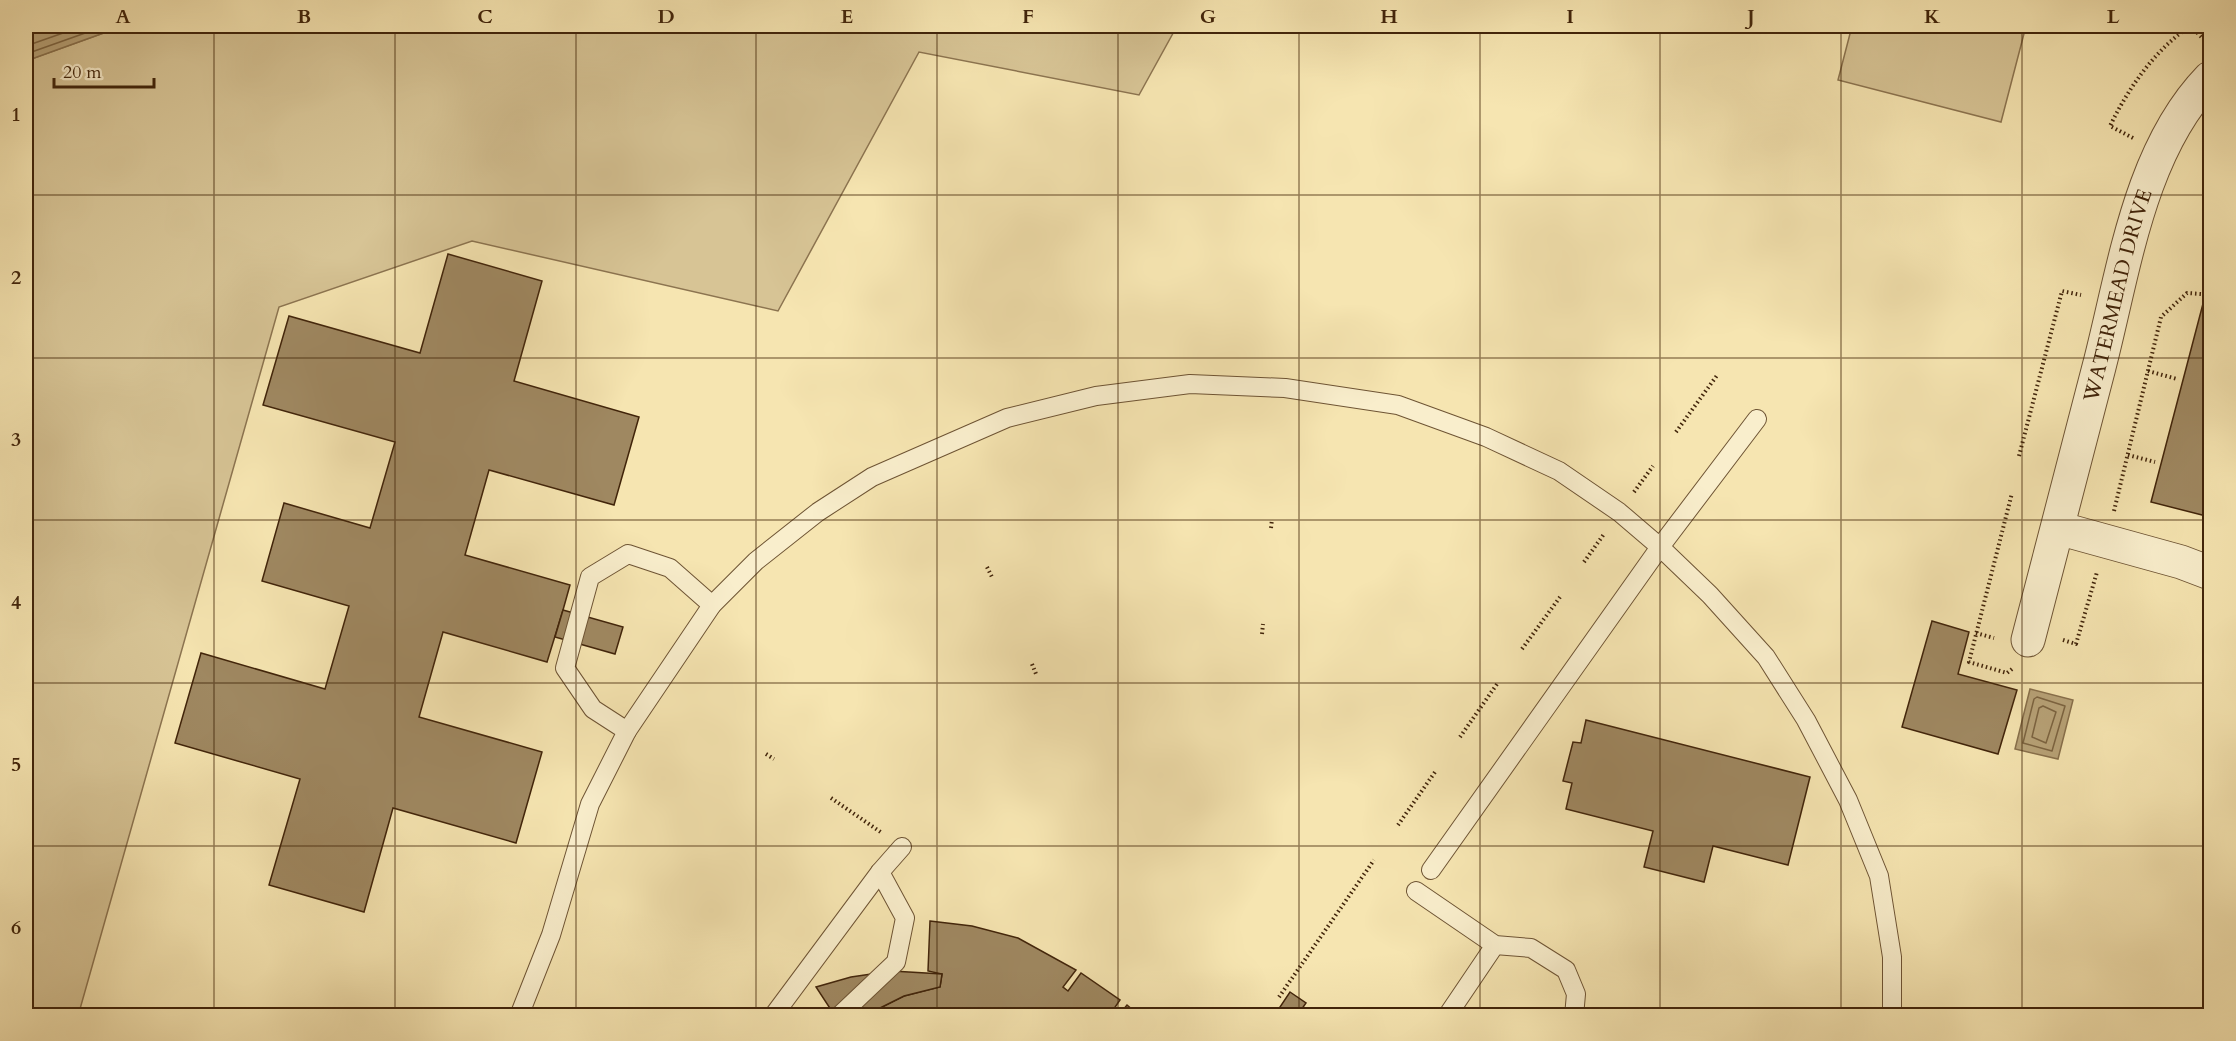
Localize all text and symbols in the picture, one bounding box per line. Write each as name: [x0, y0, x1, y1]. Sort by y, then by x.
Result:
text: A: [115, 3, 131, 30]
text: B: [297, 3, 311, 30]
text: C: [477, 3, 493, 30]
text: D: [657, 3, 675, 30]
text: E: [841, 3, 853, 30]
text: F: [1022, 3, 1034, 30]
text: G: [1200, 3, 1216, 30]
text: H: [1380, 3, 1398, 30]
text: I: [1566, 3, 1574, 30]
text: J: [1744, 3, 1755, 30]
text: K: [1924, 3, 1941, 30]
text: L: [2107, 3, 2120, 30]
scale bar: [54, 51, 154, 89]
text: 20 m: [63, 60, 102, 85]
text: 1: [11, 101, 21, 128]
street label: WATERMEAD DRIVE: [2076, 185, 2159, 406]
text: 2: [11, 264, 21, 291]
text: 3: [11, 426, 21, 453]
text: 4: [11, 589, 21, 616]
text: 5: [11, 751, 21, 778]
text: 6: [11, 914, 21, 941]

